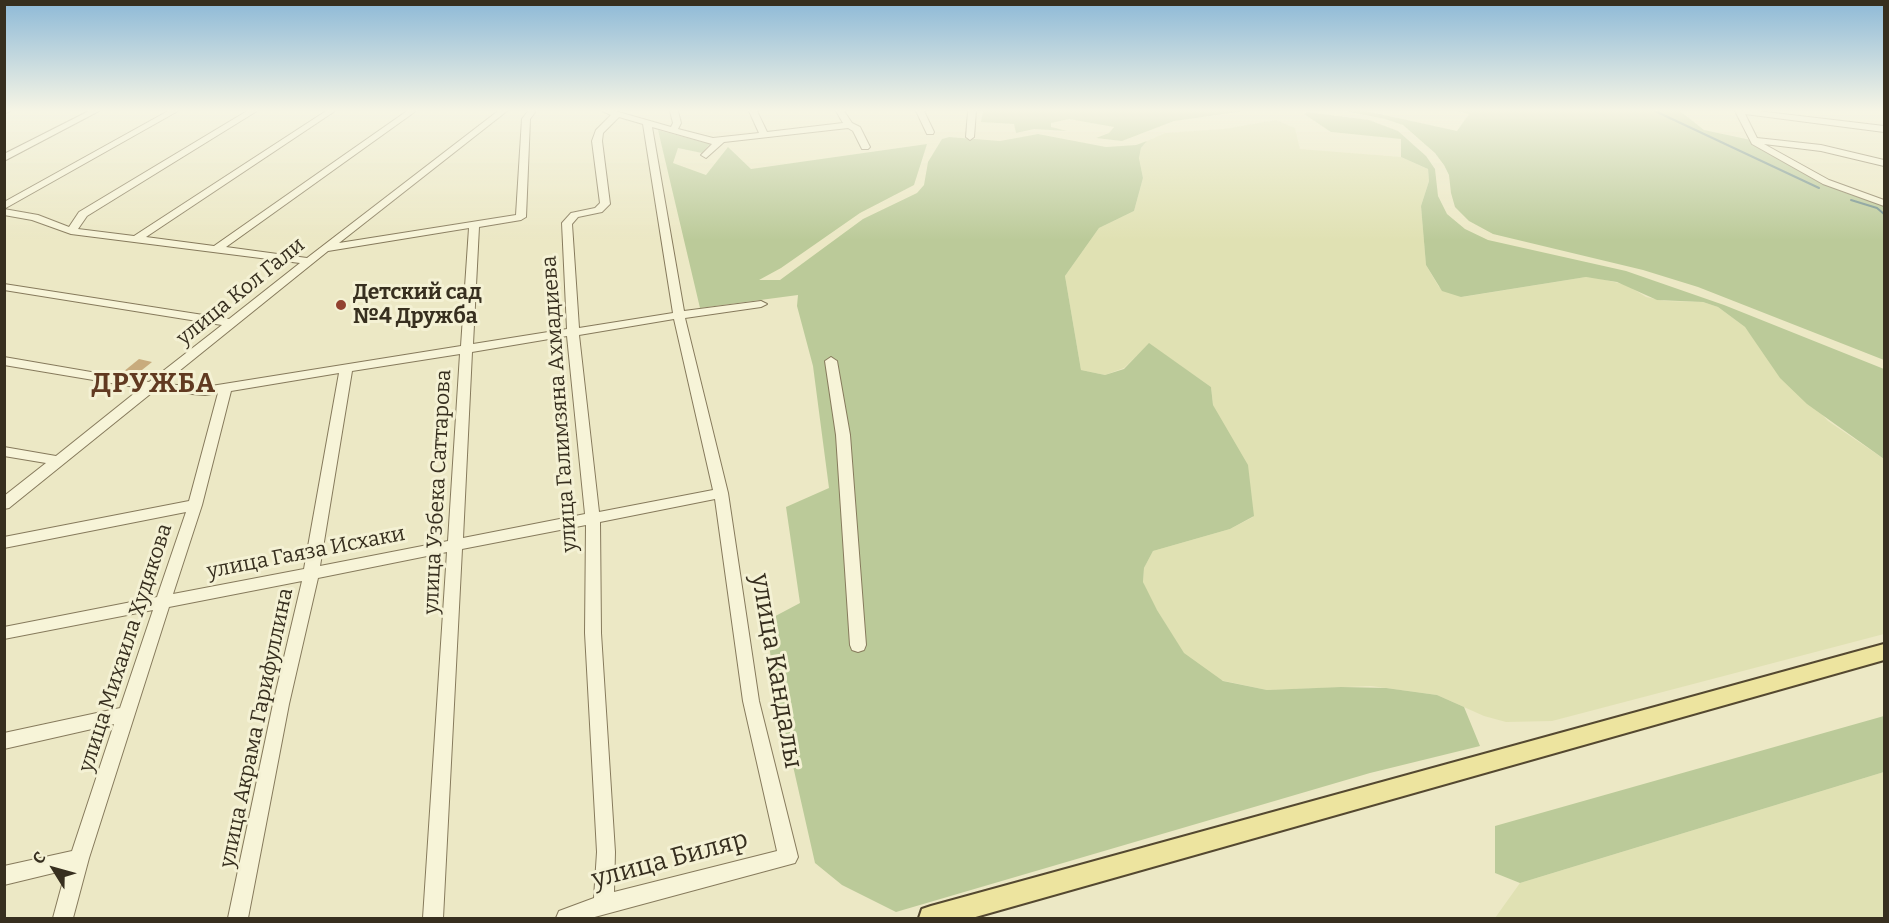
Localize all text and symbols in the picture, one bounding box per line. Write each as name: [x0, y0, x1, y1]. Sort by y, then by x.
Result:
street label: улица Кол Гали: [172, 233, 310, 351]
street label: улица Галимзяна Ахмадиева: [537, 255, 583, 553]
place label: Детский сад №4 Дружба: [353, 280, 482, 330]
marker: Детский сад №4 Дружба: [334, 298, 348, 312]
district label: ДРУЖБА: [92, 368, 216, 400]
street label: улица Узбека Саттарова: [419, 369, 457, 615]
street label: улица Михаила Худякова: [74, 521, 178, 775]
street label: улица Гаяза Исхаки: [205, 521, 407, 585]
street label: улица Кандалы: [744, 571, 808, 771]
street label: улица Акрама Гарифуллина: [215, 586, 299, 870]
street label: улица Биляр: [589, 824, 751, 896]
north arrow: [24, 839, 84, 899]
text: С: [29, 848, 50, 868]

